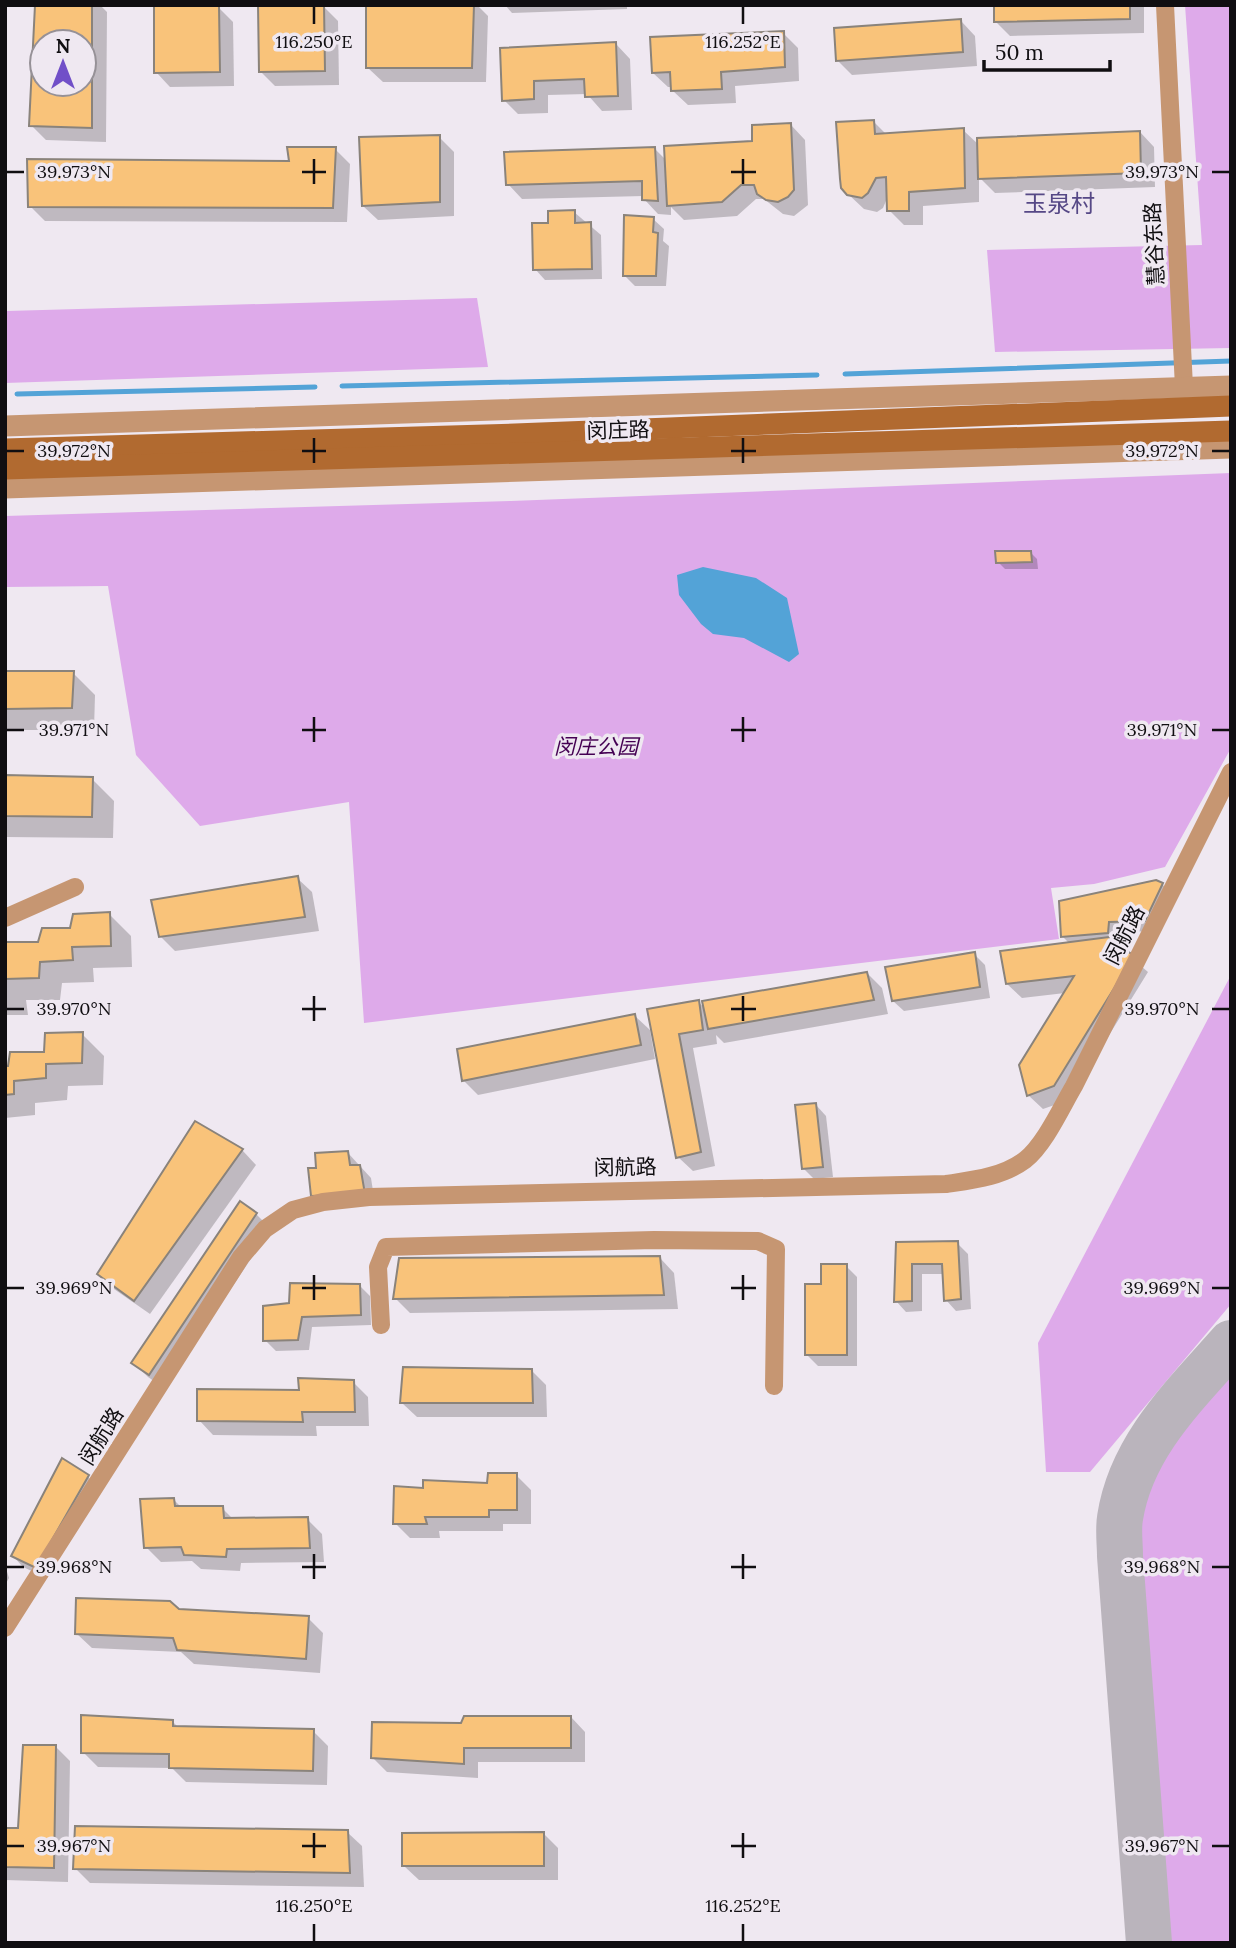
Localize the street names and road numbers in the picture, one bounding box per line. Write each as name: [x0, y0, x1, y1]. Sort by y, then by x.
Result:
street label: 慧谷东路: [1138, 201, 1170, 287]
street label: 闵庄路: [586, 415, 650, 445]
street label: 闵航路: [1098, 901, 1150, 969]
street label: 闵航路: [593, 1153, 657, 1181]
street label: 闵航路: [73, 1402, 129, 1470]

